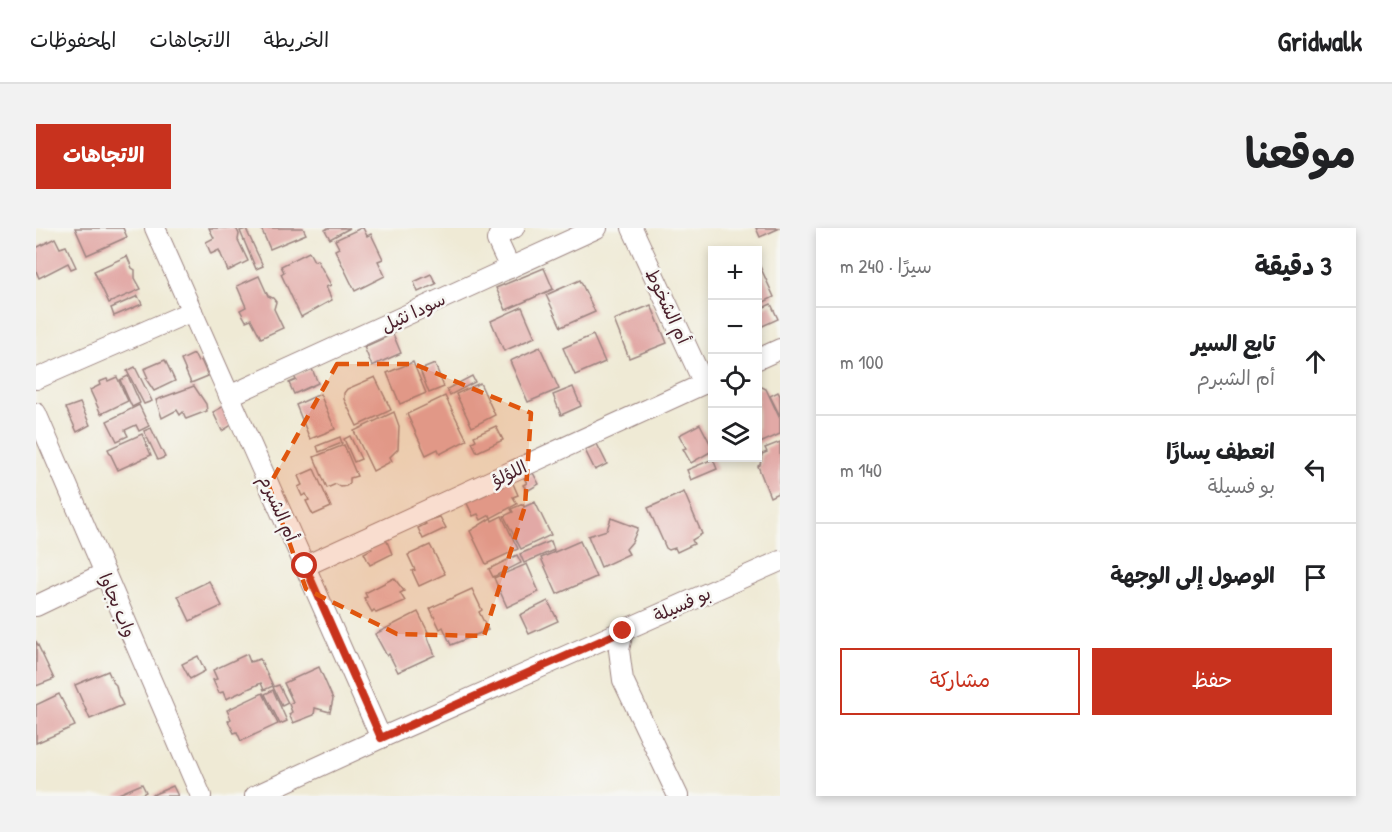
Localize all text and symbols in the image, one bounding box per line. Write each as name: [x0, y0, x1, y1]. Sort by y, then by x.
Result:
text: Gridwalk: [1278, 22, 1362, 60]
text: المحفوظات: [30, 25, 116, 54]
text: الاتجاهات: [149, 25, 231, 54]
text: الخريطة: [264, 25, 329, 54]
button: الاتجاهات: [36, 124, 171, 189]
text: موقعنا: [1245, 124, 1356, 181]
map controls: [708, 246, 762, 462]
button: +: [708, 246, 762, 300]
text: 3 دقيقة: [1254, 248, 1332, 283]
text: سيرًا · 240 m: [840, 252, 932, 279]
street label: أم الشخوط: [638, 264, 697, 349]
street label: سودا نثيل: [377, 286, 449, 338]
button: −: [708, 300, 762, 354]
text: تابع السير: [1192, 328, 1275, 358]
icon: ahead: [1299, 345, 1332, 378]
text: 100 m: [840, 348, 883, 375]
button: locate: [708, 354, 762, 408]
text: أم الشبرم: [1197, 364, 1275, 391]
button: layers: [708, 408, 762, 462]
text: انعطف يسارًا: [1166, 436, 1275, 466]
icon: left: [1299, 453, 1332, 486]
street label: اللؤلؤ: [485, 454, 531, 493]
text: 140 m: [840, 456, 882, 483]
street label: أم الشبرم: [251, 471, 305, 547]
text: بو فسيلة: [1208, 472, 1275, 499]
route start: [291, 552, 317, 578]
text: الوصول إلى الوجهة: [1110, 560, 1275, 590]
icon: arrive: [1299, 561, 1332, 594]
street label: واب بجاوا: [93, 569, 143, 641]
street label: بو فسيلة: [649, 580, 715, 628]
route end: [609, 617, 635, 643]
button: مشاركة: [840, 648, 1080, 715]
button: حفظ: [1092, 648, 1332, 715]

